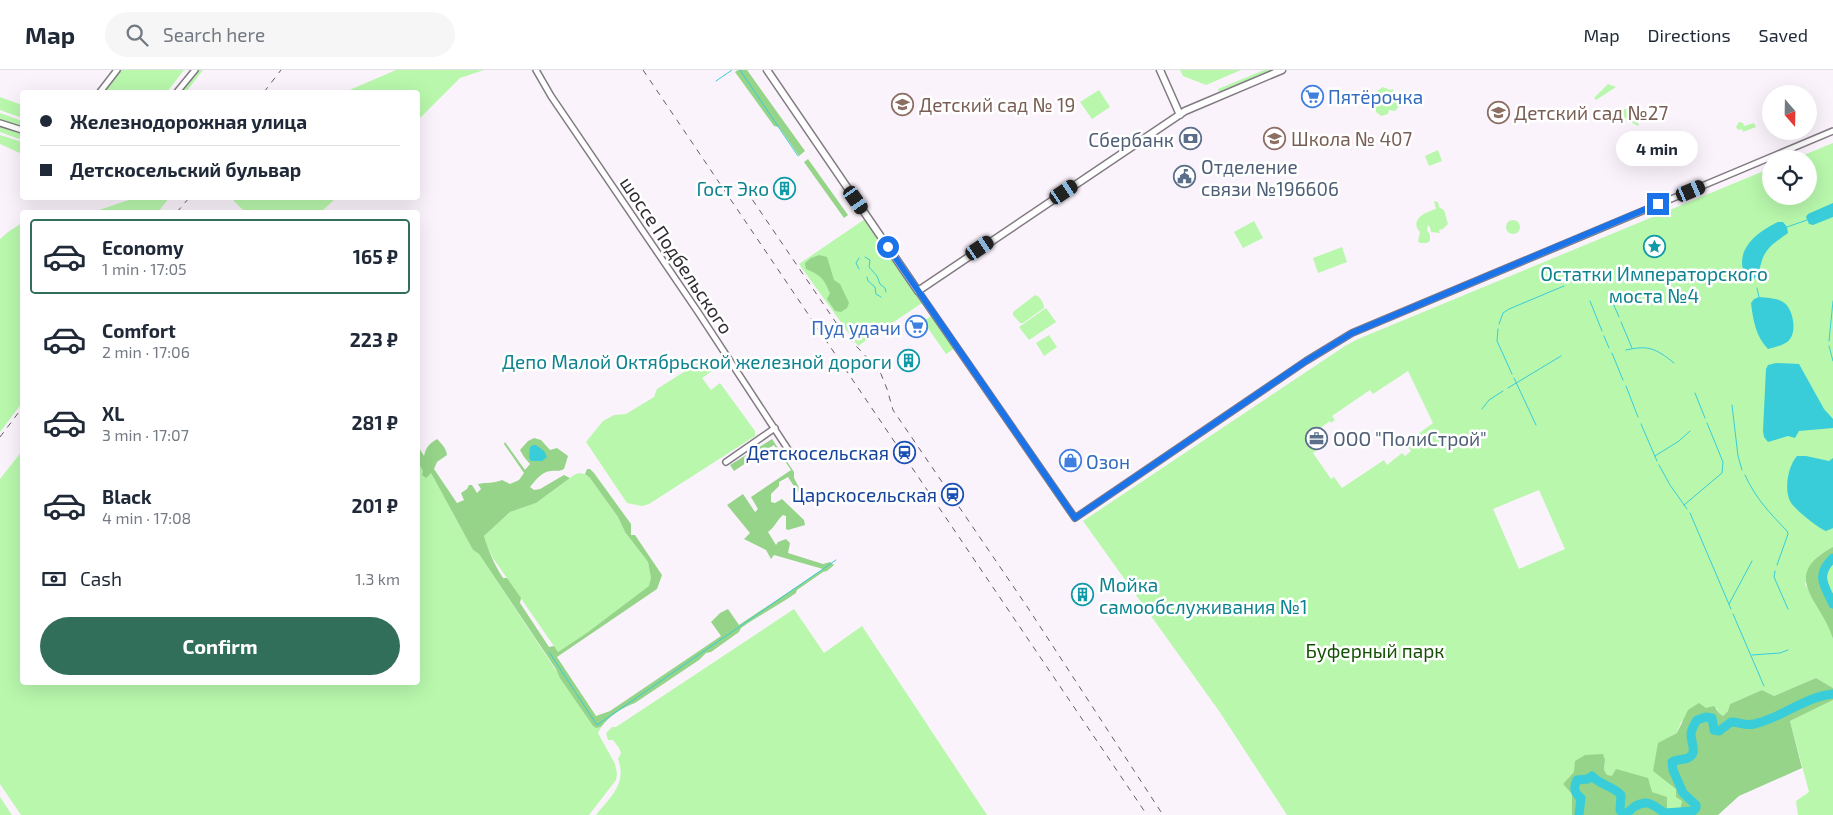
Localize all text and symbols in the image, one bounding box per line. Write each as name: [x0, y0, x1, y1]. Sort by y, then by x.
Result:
search box: [105, 12, 455, 57]
text: Map: [25, 20, 75, 49]
icon: search: [123, 21, 151, 49]
text: Search here: [163, 23, 265, 46]
text: Map: [1583, 24, 1620, 46]
text: Directions: [1648, 24, 1731, 46]
text: Saved: [1759, 24, 1808, 46]
supermarket icon: Пятёрочка: [1300, 84, 1324, 108]
place label: Пятёрочка: [1328, 85, 1423, 108]
north arrow: [1762, 85, 1818, 140]
map controls: [1762, 85, 1817, 205]
school or university icon: Детский сад № 19: [891, 92, 915, 116]
place label: Детский сад № 19: [919, 93, 1075, 116]
school or university icon: Детский сад №27: [1486, 100, 1510, 124]
place label: Детский сад №27: [1514, 101, 1668, 124]
text: Железнодорожная улица: [70, 110, 307, 133]
school or university icon: Школа № 407: [1263, 126, 1287, 150]
bank icon: Сбербанк: [1178, 127, 1202, 151]
place label: Школа № 407: [1291, 127, 1413, 150]
place label: Сбербанк: [1088, 128, 1174, 151]
callout: 4 min: [1617, 132, 1699, 166]
text: 4 min: [1636, 139, 1678, 158]
button: locate: [1762, 150, 1817, 205]
place label: Отделение связи №196606: [1201, 155, 1339, 200]
text: Детскосельский бульвар: [70, 158, 301, 181]
public building icon: Отделение связи №196606: [1173, 165, 1197, 189]
street label: шоссе Подбельского: [616, 172, 738, 338]
building icon: Гост Эко: [773, 176, 797, 200]
place label: Гост Эко: [696, 177, 769, 200]
car: [1047, 177, 1080, 207]
car: [1674, 178, 1707, 204]
car: [841, 183, 870, 217]
route end: [1647, 193, 1669, 215]
car: [963, 233, 996, 263]
icon: car: [42, 234, 87, 279]
place icon: Остатки Императорского моста №4: [1642, 235, 1666, 259]
text: Economy: [102, 236, 184, 259]
route start: [877, 236, 899, 258]
text: 165 ₽: [353, 245, 398, 268]
text: 1 min · 17:05: [102, 259, 187, 278]
place label: Остатки Императорского моста №4: [1540, 262, 1768, 307]
supermarket icon: Пуд удачи: [905, 315, 929, 339]
place label: Пуд удачи: [811, 316, 901, 340]
icon: car: [42, 317, 87, 362]
text: Comfort: [102, 319, 176, 342]
text: 223 ₽: [350, 328, 398, 351]
text: 2 min · 17:06: [102, 342, 190, 361]
building icon: Депо Малой Октябрьской железной дороги: [896, 349, 920, 373]
place label: Депо Малой Октябрьской железной дороги: [502, 350, 892, 373]
icon: car: [42, 400, 87, 445]
text: XL: [102, 402, 124, 425]
text: 281 ₽: [352, 411, 398, 434]
text: 3 min · 17:07: [102, 425, 189, 444]
office icon: ООО "ПолиСтрой": [1305, 426, 1329, 450]
place label: ООО "ПолиСтрой": [1333, 427, 1487, 450]
station icon: Детскосельская: [893, 440, 917, 464]
place label: Детскосельская: [746, 441, 889, 464]
shop icon: Озон: [1058, 449, 1082, 473]
place label: Озон: [1086, 450, 1130, 473]
station icon: Царскосельская: [941, 482, 965, 506]
icon: car: [42, 483, 87, 528]
place label: Царскосельская: [792, 483, 937, 506]
text: Black: [102, 485, 152, 508]
text: 201 ₽: [351, 494, 398, 517]
text: 4 min · 17:08: [102, 508, 191, 527]
icon: cash: [40, 565, 68, 593]
text: Cash: [80, 567, 122, 590]
text: 1.3 km: [355, 569, 400, 588]
place label: Мойка самообслуживания №1: [1099, 573, 1308, 619]
building icon: Мойка самообслуживания №1: [1071, 583, 1095, 607]
button: Confirm: [40, 617, 400, 675]
park label: Буферный парк: [1305, 639, 1445, 663]

